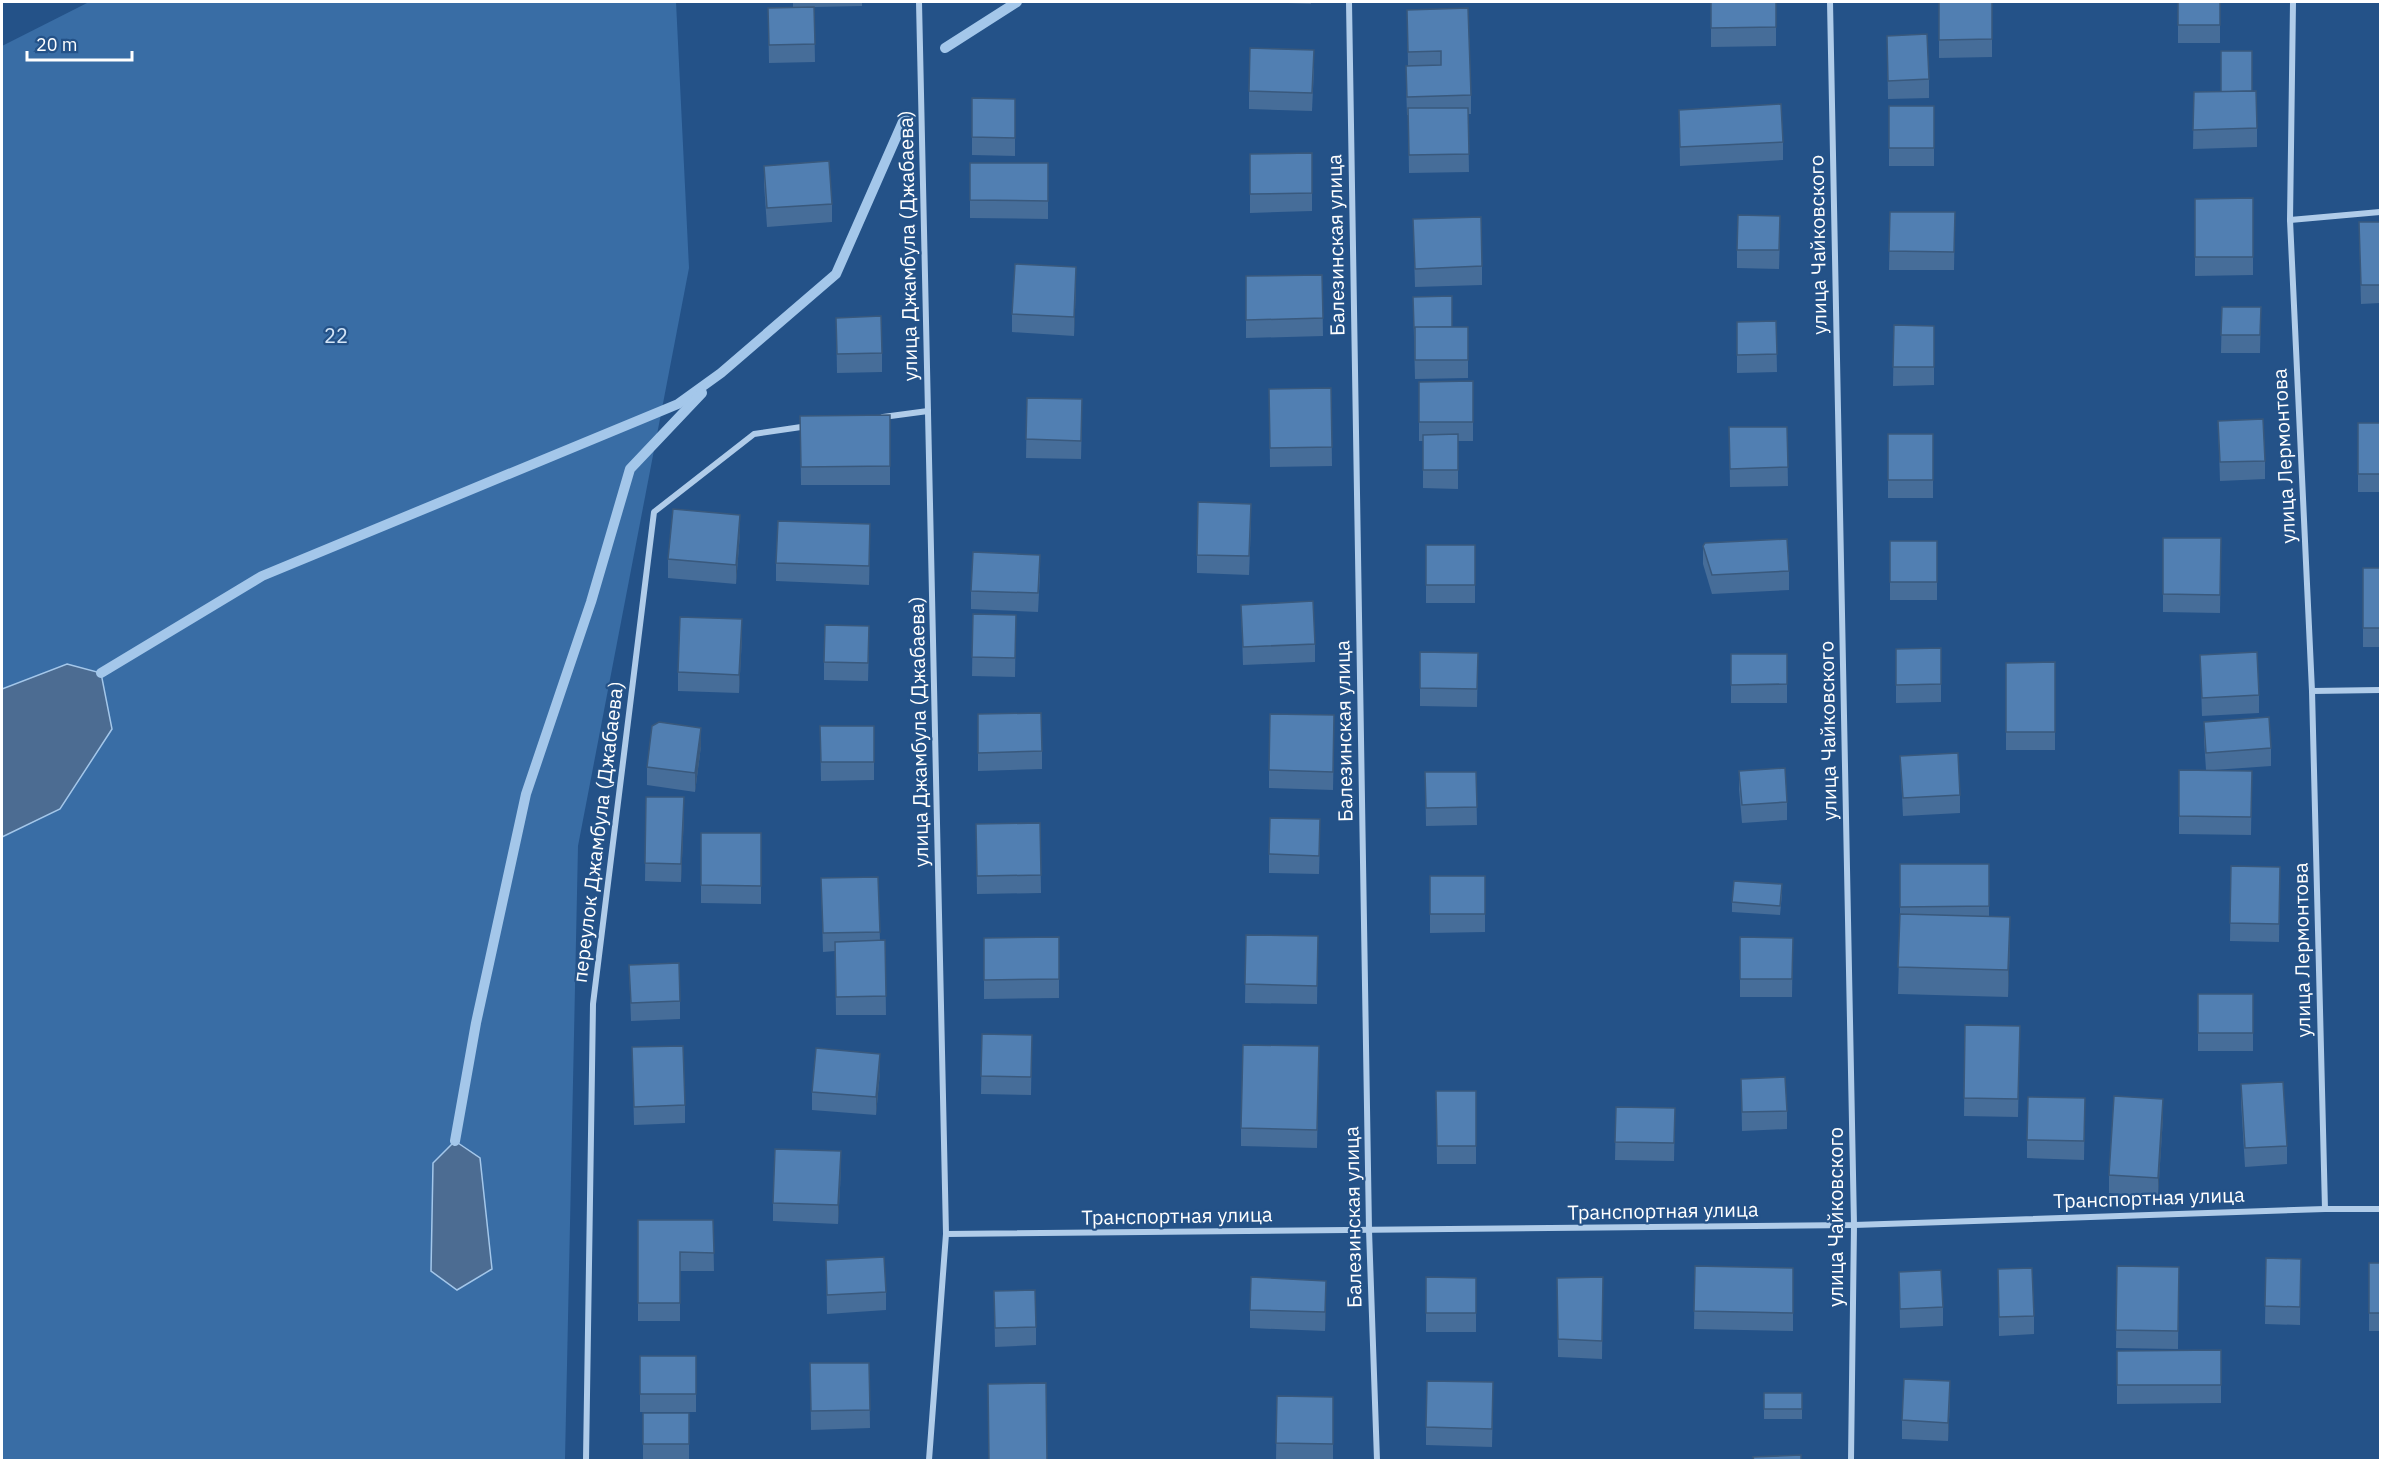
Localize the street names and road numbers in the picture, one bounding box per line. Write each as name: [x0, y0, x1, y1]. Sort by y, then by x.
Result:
street label: улица Джамбула (Джабаева): [892, 110, 923, 382]
street label: Балезинская улица: [1320, 154, 1351, 336]
street label: улица Чайковского: [1802, 155, 1833, 335]
street label: улица Лермонтова: [2265, 367, 2302, 544]
street label: улица Джамбула (Джабаева): [903, 596, 934, 868]
street label: Балезинская улица: [1328, 640, 1359, 822]
street label: улица Чайковского: [1812, 641, 1843, 821]
street label: переулок Джамбула (Джабаева): [566, 680, 629, 984]
street label: улица Лермонтова: [2286, 862, 2317, 1038]
street label: Балезинская улица: [1337, 1126, 1368, 1308]
street label: улица Чайковского: [1822, 1127, 1849, 1307]
street label: Транспортная улица: [2053, 1181, 2245, 1214]
street label: Транспортная улица: [1567, 1195, 1759, 1226]
street label: Транспортная улица: [1081, 1200, 1273, 1231]

